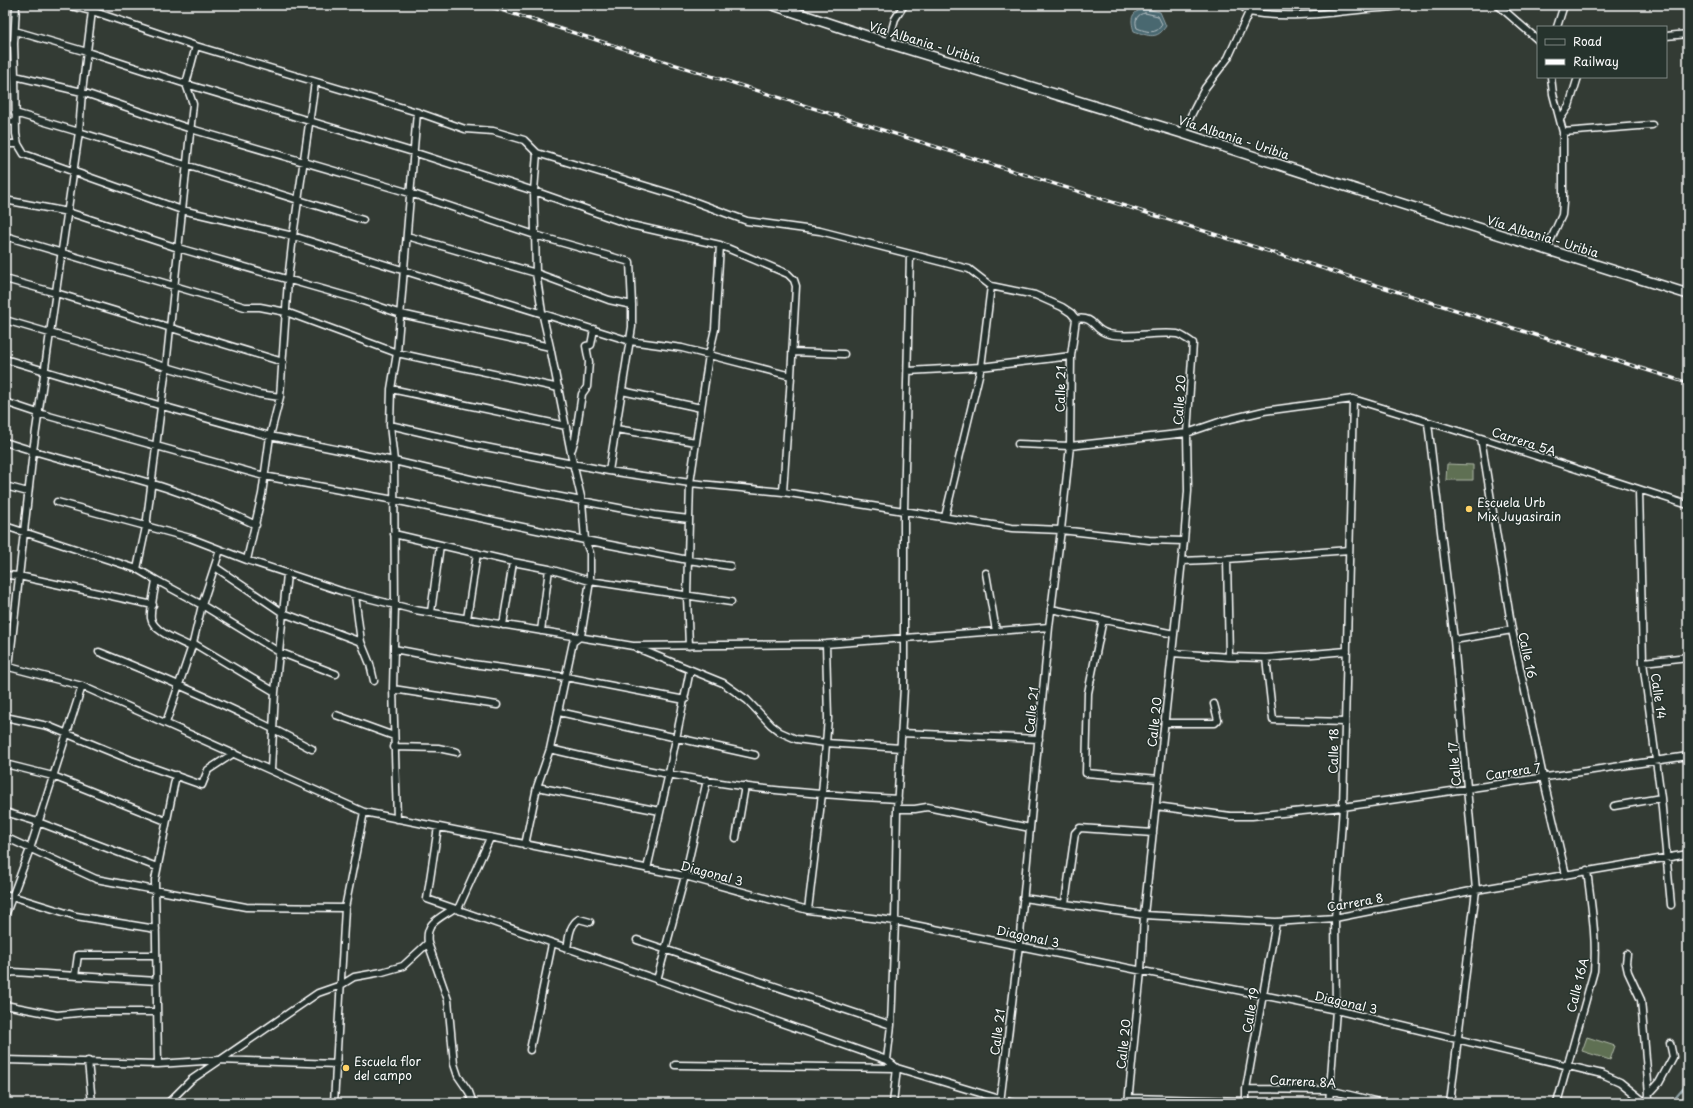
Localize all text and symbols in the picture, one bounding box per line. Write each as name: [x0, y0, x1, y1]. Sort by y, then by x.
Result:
street label: Vía Albania - Uribia: [867, 16, 984, 68]
legend: [1537, 26, 1667, 78]
text: Road: [1573, 32, 1602, 50]
text: Railway: [1573, 52, 1619, 70]
street label: Vía Albania - Uribia: [1176, 111, 1293, 164]
street label: Vía Albania - Uribia: [1485, 210, 1602, 262]
street label: Calle 21: [1051, 365, 1069, 413]
street label: Calle 20: [1168, 374, 1190, 426]
street label: Carrera 5A: [1489, 422, 1559, 460]
place label: Escuela Urb Mix Juyasirain: [1477, 493, 1561, 525]
marker: Escuela Urb Mix Juyasirain: [1464, 504, 1474, 514]
street label: Calle 16: [1514, 630, 1542, 680]
street label: Calle 14: [1647, 672, 1671, 720]
street label: Calle 21: [1020, 686, 1042, 734]
street label: Calle 20: [1142, 696, 1166, 748]
street label: Calle 18: [1324, 728, 1342, 774]
street label: Calle 17: [1443, 740, 1465, 787]
street label: Carrera 7: [1484, 758, 1542, 784]
street label: Diagonal 3: [679, 856, 745, 890]
street label: Carrera 8: [1325, 888, 1385, 916]
street label: Diagonal 3: [995, 921, 1061, 951]
street label: Calle 16A: [1562, 956, 1592, 1014]
street label: Calle 19: [1237, 986, 1263, 1034]
street label: Diagonal 3: [1313, 986, 1379, 1018]
street label: Calle 21: [985, 1008, 1009, 1056]
street label: Calle 20: [1111, 1018, 1135, 1070]
place label: Escuela flor del campo: [354, 1052, 421, 1084]
marker: Escuela flor del campo: [341, 1063, 351, 1073]
street label: Carrera 8A: [1269, 1070, 1337, 1092]

